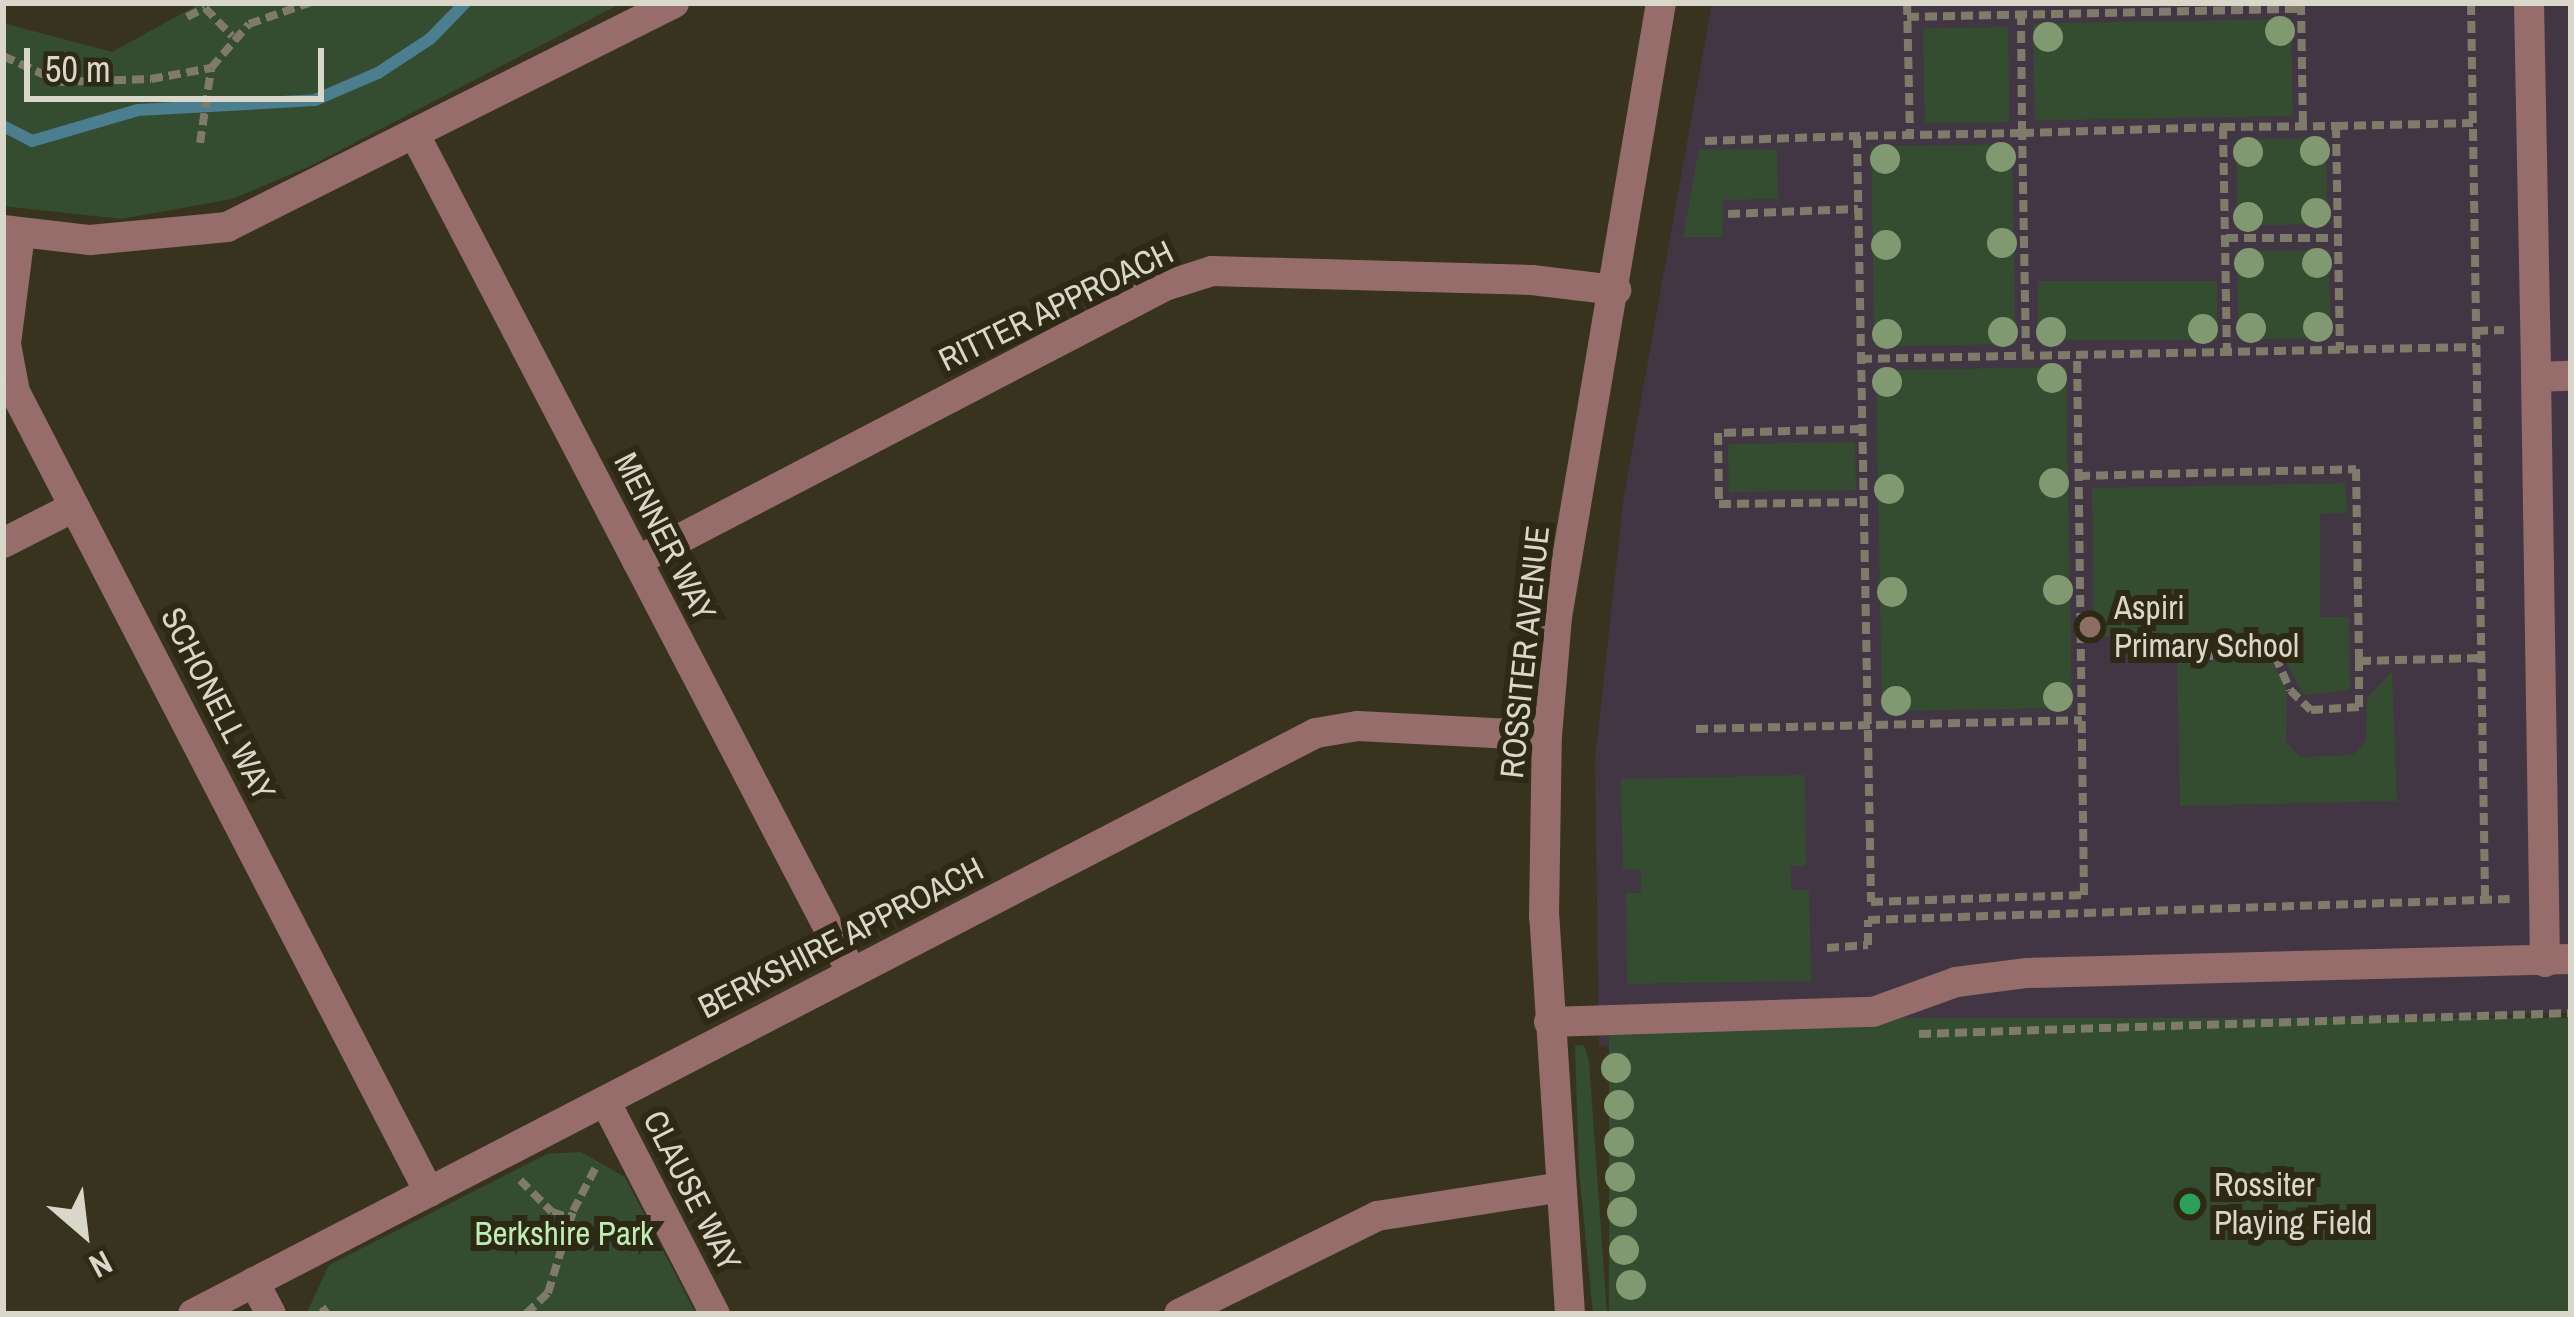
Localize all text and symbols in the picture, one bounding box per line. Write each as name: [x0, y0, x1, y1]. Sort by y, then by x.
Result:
scale bar: [30, 24, 330, 98]
text: 50 m: [45, 45, 111, 93]
street label: RITTER APPROACH: [932, 232, 1180, 380]
street label: MENNER WAY: [606, 446, 724, 628]
street label: ROSSITER AVENUE: [1492, 523, 1558, 781]
place label: Aspiri Primary School: [2114, 588, 2299, 666]
street label: SCHONELL WAY: [152, 601, 284, 807]
marker: Aspiri Primary School: [2077, 614, 2103, 640]
street label: BERKSHIRE APPROACH: [691, 849, 991, 1027]
street label: CLAUSE WAY: [635, 1104, 749, 1278]
place label: Rossiter Playing Field: [2214, 1165, 2372, 1243]
north arrow: [24, 1173, 144, 1293]
marker: Rossiter Playing Field: [2177, 1191, 2203, 1217]
park label: Berkshire Park: [475, 1214, 653, 1254]
text: N: [82, 1241, 120, 1289]

